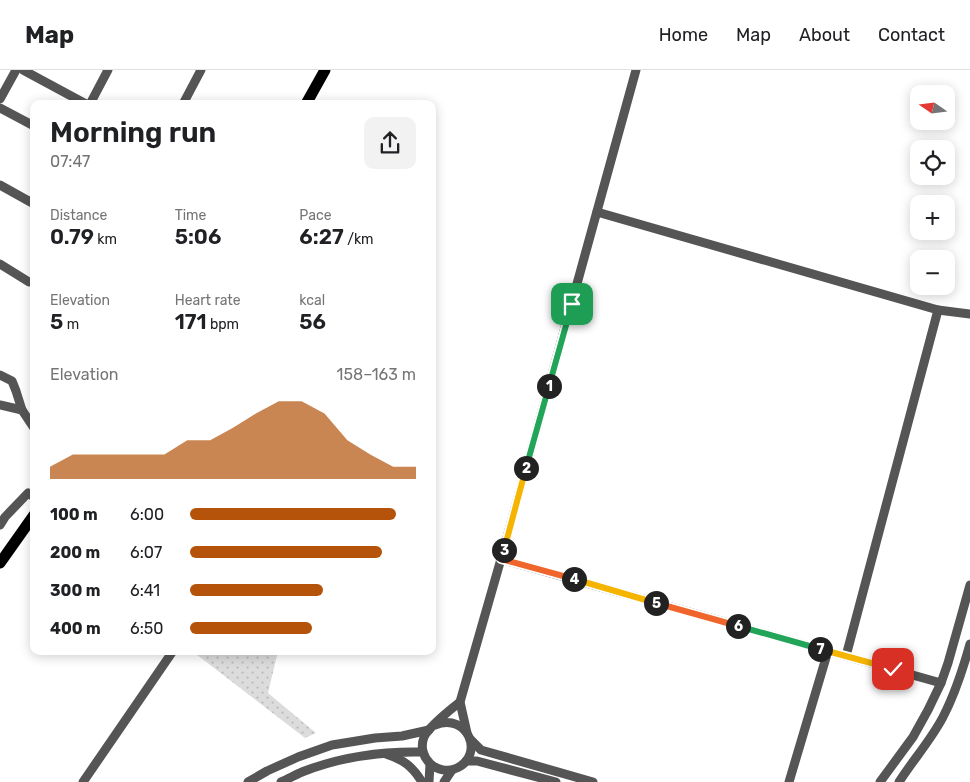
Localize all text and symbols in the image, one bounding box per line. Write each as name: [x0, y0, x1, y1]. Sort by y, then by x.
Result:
text: Map: [25, 21, 74, 49]
text: Home: [659, 24, 708, 46]
text: Map: [736, 24, 771, 46]
text: About: [799, 24, 850, 46]
text: Contact: [878, 24, 945, 46]
north arrow: [910, 85, 955, 130]
map controls: [910, 85, 955, 295]
text: Morning run: [50, 116, 216, 149]
button: share: [364, 117, 416, 169]
button: locate: [910, 140, 955, 185]
text: 07:47: [50, 152, 90, 171]
button: +: [910, 195, 955, 240]
text: Distance: [50, 207, 107, 224]
text: Time: [175, 207, 206, 224]
text: Pace: [299, 207, 331, 224]
text: 0.79: [50, 224, 94, 249]
text: 5:06: [175, 224, 221, 249]
text: 6:27: [299, 224, 344, 249]
text: km: [94, 231, 117, 248]
text: /km: [344, 231, 374, 248]
button: −: [910, 250, 955, 295]
pin: [551, 283, 593, 325]
icon: arrive: [558, 290, 586, 318]
text: Elevation: [50, 292, 110, 309]
text: Heart rate: [175, 292, 241, 309]
text: kcal: [299, 292, 325, 309]
text: 5: [50, 309, 63, 334]
text: 171: [175, 309, 207, 334]
text: 56: [299, 309, 326, 334]
text: m: [63, 316, 79, 333]
text: bpm: [207, 316, 239, 333]
text: Elevation: [50, 365, 119, 384]
text: 158–163 m: [337, 365, 416, 384]
pin: 1: [536, 374, 562, 398]
text: 1: [546, 378, 553, 395]
pin: 2: [514, 456, 538, 480]
text: 2: [522, 460, 531, 477]
text: 100 m: [50, 505, 98, 524]
text: 6:00: [130, 505, 164, 524]
pin: 3: [492, 538, 516, 562]
text: 3: [500, 542, 509, 559]
text: 200 m: [50, 543, 100, 562]
text: 6:07: [130, 543, 162, 562]
pin: 4: [562, 566, 586, 592]
text: 4: [570, 571, 579, 588]
text: 300 m: [50, 581, 100, 600]
text: 6:41: [130, 581, 160, 600]
pin: 5: [644, 590, 668, 616]
text: 5: [652, 595, 661, 612]
pin: 6: [726, 614, 750, 638]
text: 6: [734, 618, 743, 635]
text: 400 m: [50, 619, 101, 638]
text: 6:50: [130, 619, 163, 638]
pin: 7: [808, 636, 832, 662]
text: 7: [816, 641, 825, 658]
pin: [872, 648, 914, 690]
icon: check: [879, 655, 907, 683]

